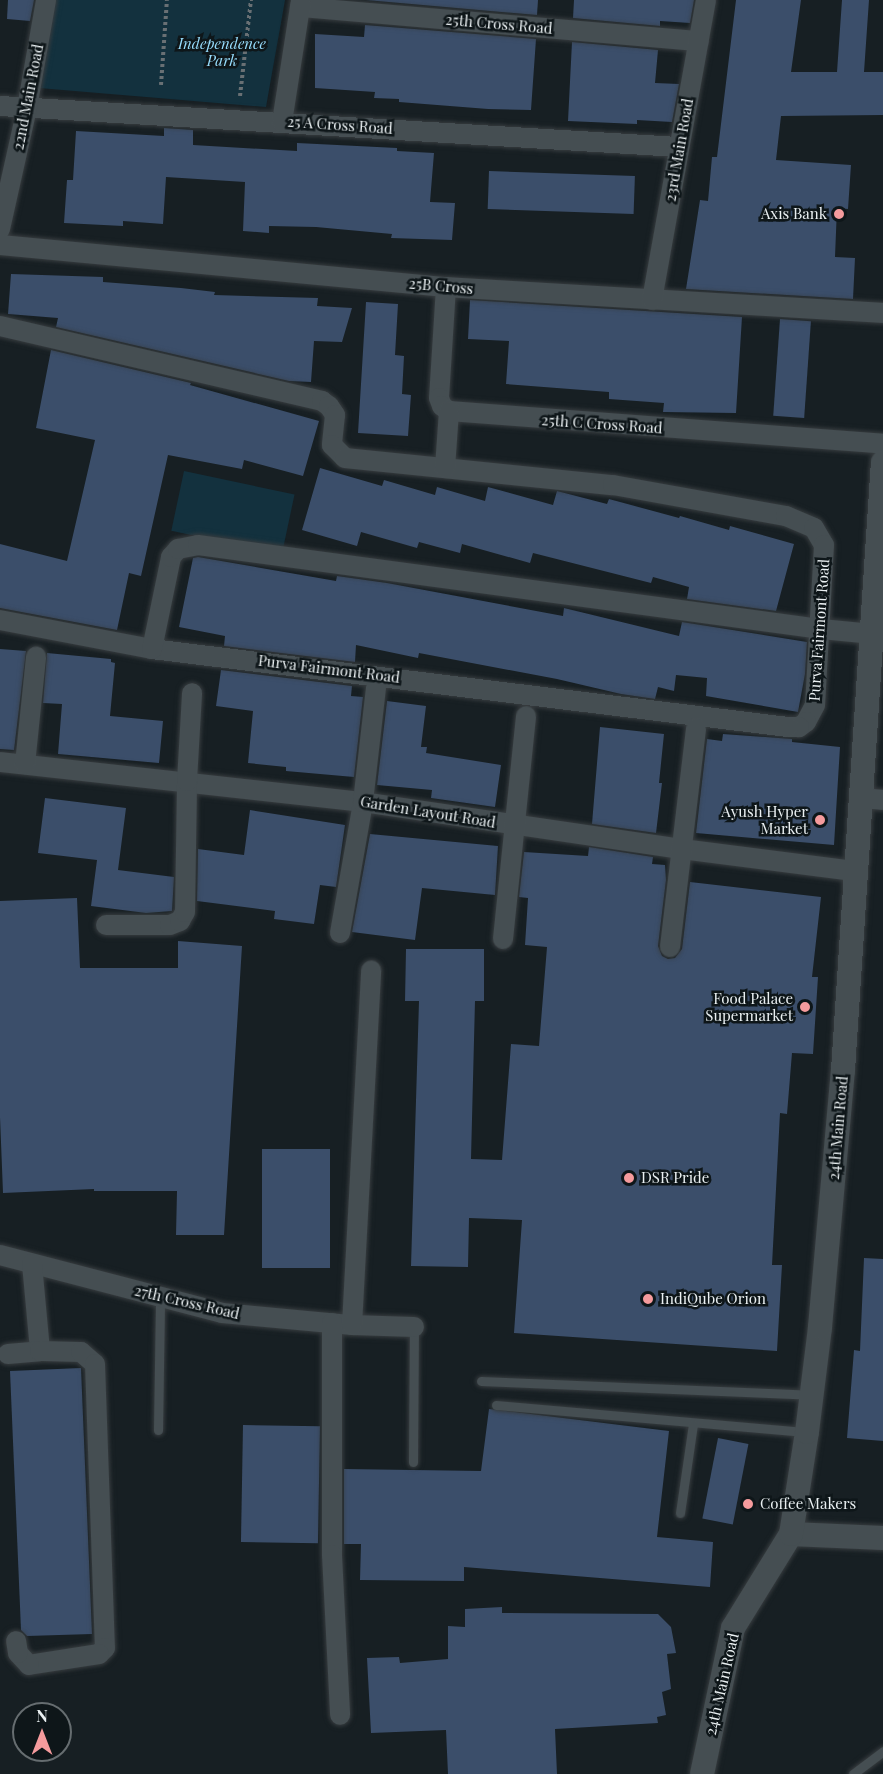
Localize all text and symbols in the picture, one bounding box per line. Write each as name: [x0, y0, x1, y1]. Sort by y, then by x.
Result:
street label: 25th Cross Road: [445, 10, 553, 38]
park label: Independence Park: [178, 34, 266, 69]
street label: 22nd Main Road: [9, 43, 47, 151]
street label: 23rd Main Road: [661, 97, 697, 203]
street label: 25 A Cross Road: [286, 112, 394, 138]
place label: Axis Bank: [761, 205, 827, 223]
marker: Axis Bank: [832, 207, 846, 221]
street label: 25B Cross: [408, 274, 474, 298]
street label: 25th C Cross Road: [541, 411, 663, 437]
street label: Purva Fairmont Road: [805, 558, 833, 702]
street label: Purva Fairmont Road: [257, 651, 401, 687]
street label: Garden Layout Road: [359, 792, 497, 832]
place label: Ayush Hyper Market: [721, 802, 808, 837]
marker: Ayush Hyper Market: [813, 813, 827, 827]
place label: Food Palace Supermarket: [705, 989, 793, 1024]
marker: Food Palace Supermarket: [798, 1000, 812, 1014]
street label: 24th Main Road: [824, 1075, 852, 1181]
place label: DSR Pride: [641, 1169, 710, 1187]
marker: DSR Pride: [622, 1171, 636, 1185]
street label: 27th Cross Road: [133, 1281, 241, 1323]
place label: IndiQube Orion: [660, 1290, 766, 1308]
marker: IndiQube Orion: [641, 1292, 655, 1306]
place label: Coffee Makers: [760, 1495, 856, 1513]
marker: Coffee Makers: [741, 1497, 755, 1511]
street label: 24th Main Road: [702, 1631, 742, 1737]
north arrow: [12, 1702, 72, 1762]
text: N: [36, 1705, 48, 1726]

